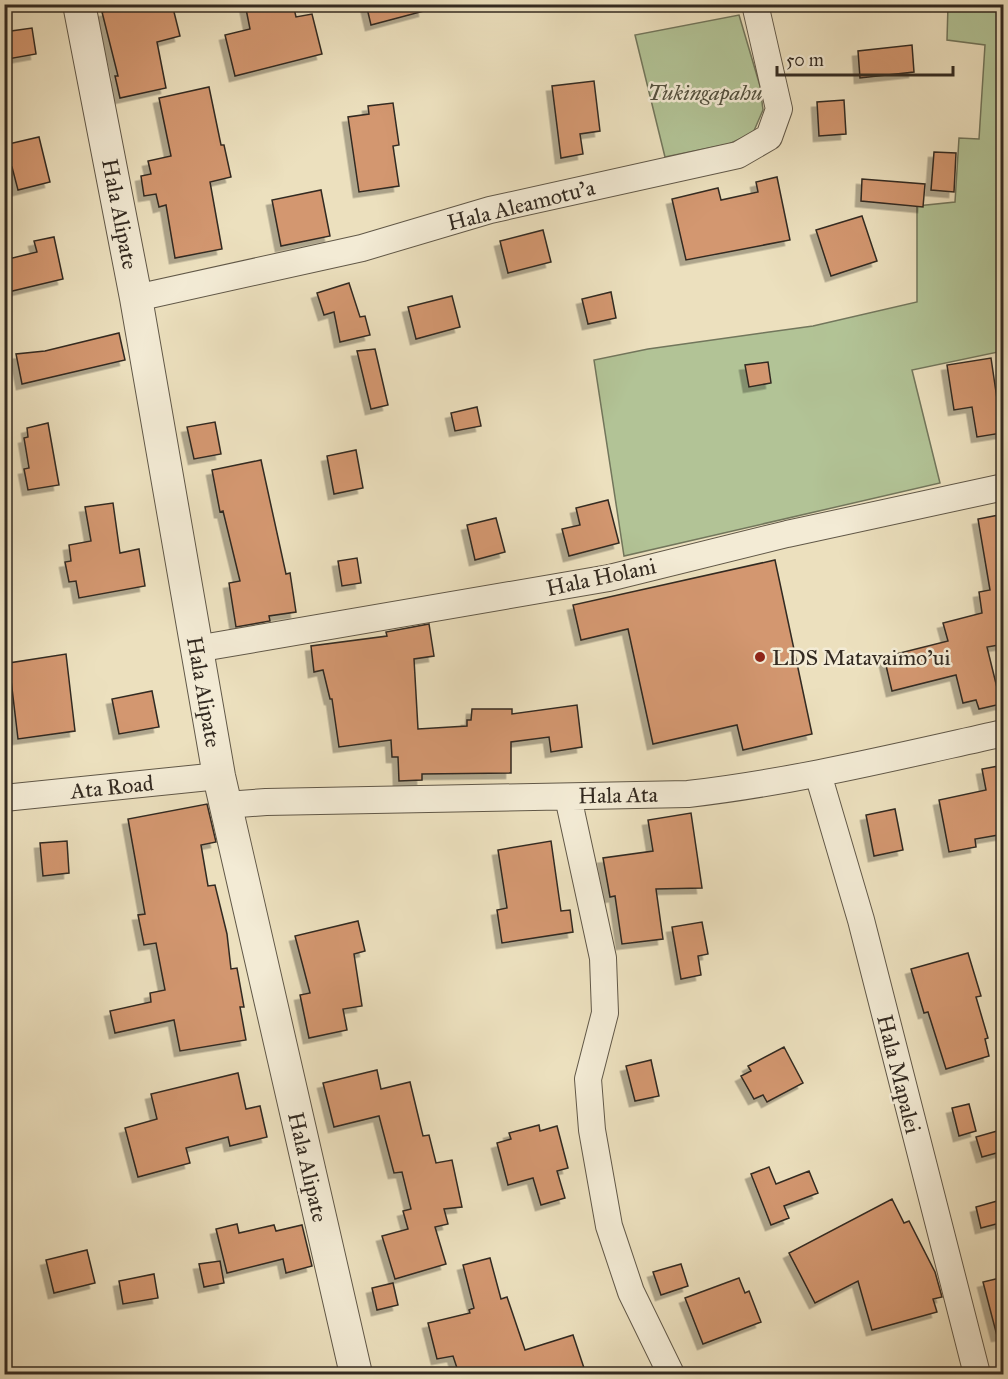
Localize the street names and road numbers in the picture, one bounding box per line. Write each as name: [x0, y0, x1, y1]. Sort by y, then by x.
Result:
street label: Hala Alipate: [96, 156, 144, 272]
street label: Hala Aleamotu'a: [444, 173, 598, 236]
street label: Hala Holani: [544, 552, 658, 602]
street label: Hala Alipate: [181, 634, 227, 750]
street label: Ata Road: [68, 769, 155, 805]
street label: Hala Ata: [578, 781, 659, 809]
street label: Hala Mapalei: [871, 1012, 927, 1136]
street label: Hala Alipate: [282, 1109, 334, 1225]

